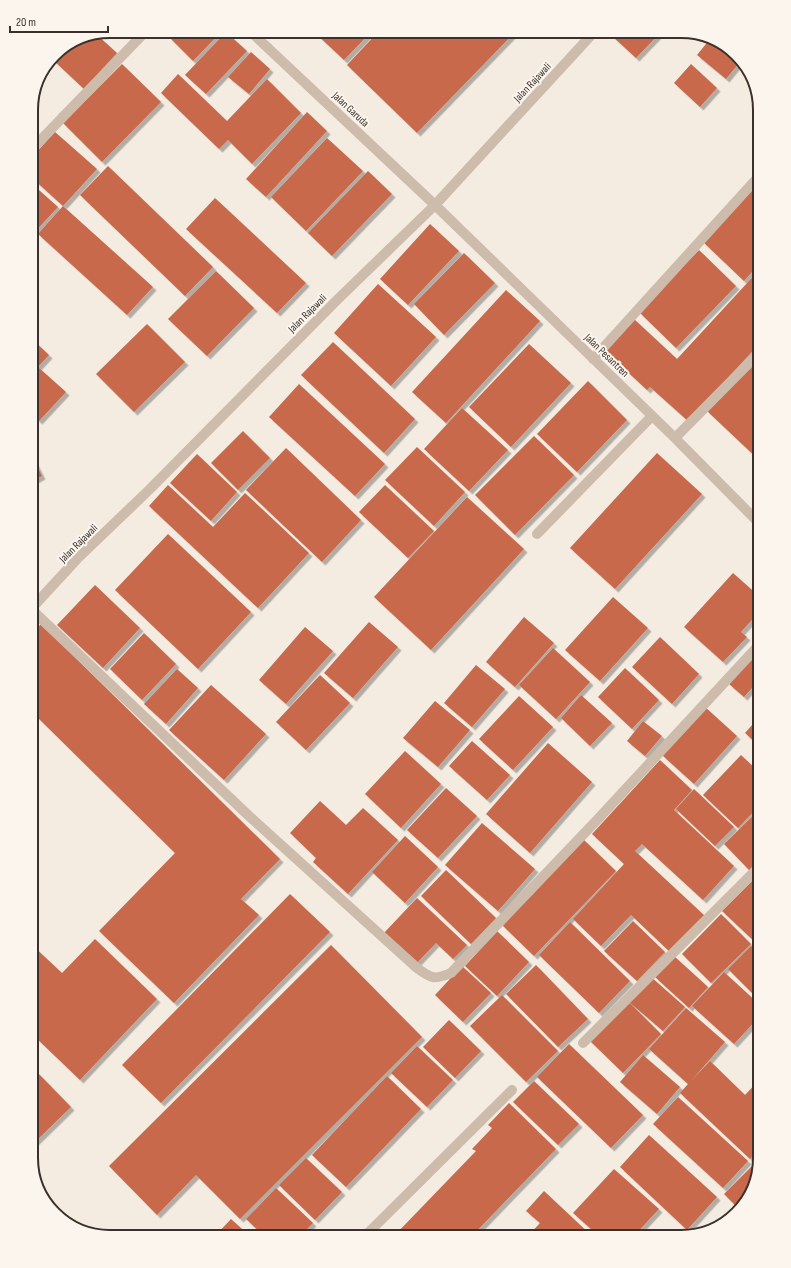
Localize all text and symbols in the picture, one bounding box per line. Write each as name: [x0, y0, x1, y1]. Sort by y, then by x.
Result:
scale bar: [10, 8, 108, 34]
text: 20 m: [16, 15, 36, 30]
street label: Jalan Rajawali: [510, 60, 554, 105]
street label: Jalan Garuda: [329, 88, 372, 130]
street label: Jalan Rajawali: [285, 291, 329, 336]
street label: Jalan Pesantren: [581, 330, 632, 380]
street label: Jalan Rajawali: [56, 521, 100, 566]

